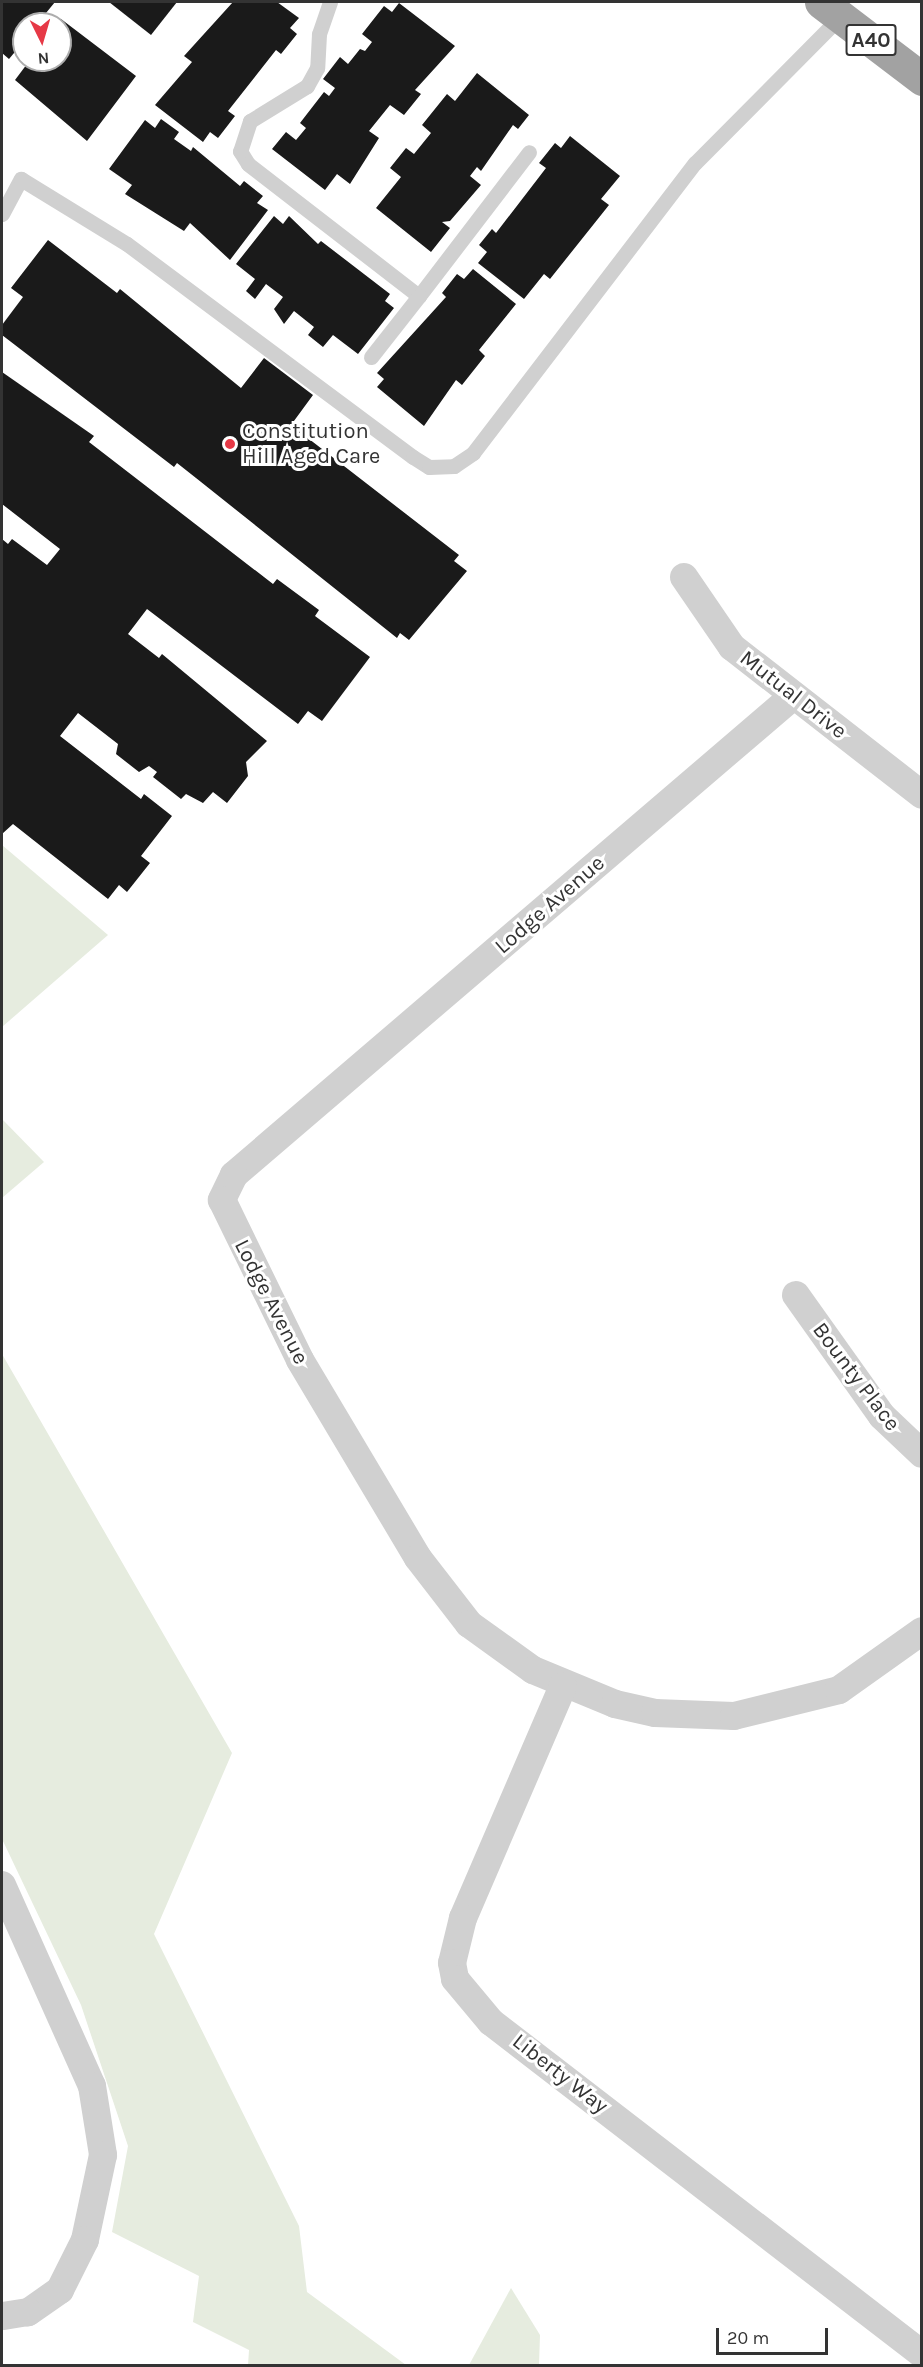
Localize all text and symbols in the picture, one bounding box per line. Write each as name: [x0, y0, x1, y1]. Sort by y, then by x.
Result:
north arrow: [12, 12, 72, 72]
road number: A40: [846, 22, 896, 58]
text: N: [37, 48, 50, 68]
place label: Constitution Hill Aged Care: [242, 418, 380, 470]
marker: Constitution Hill Aged Care: [223, 437, 237, 451]
street label: Mutual Drive: [734, 645, 852, 745]
street label: Lodge Avenue: [490, 850, 610, 960]
street label: Lodge Avenue: [228, 1235, 314, 1369]
street label: Bounty Place: [807, 1317, 905, 1437]
street label: Liberty Way: [507, 2028, 613, 2120]
scale bar: [719, 2316, 832, 2354]
text: 20 m: [727, 2327, 769, 2349]

